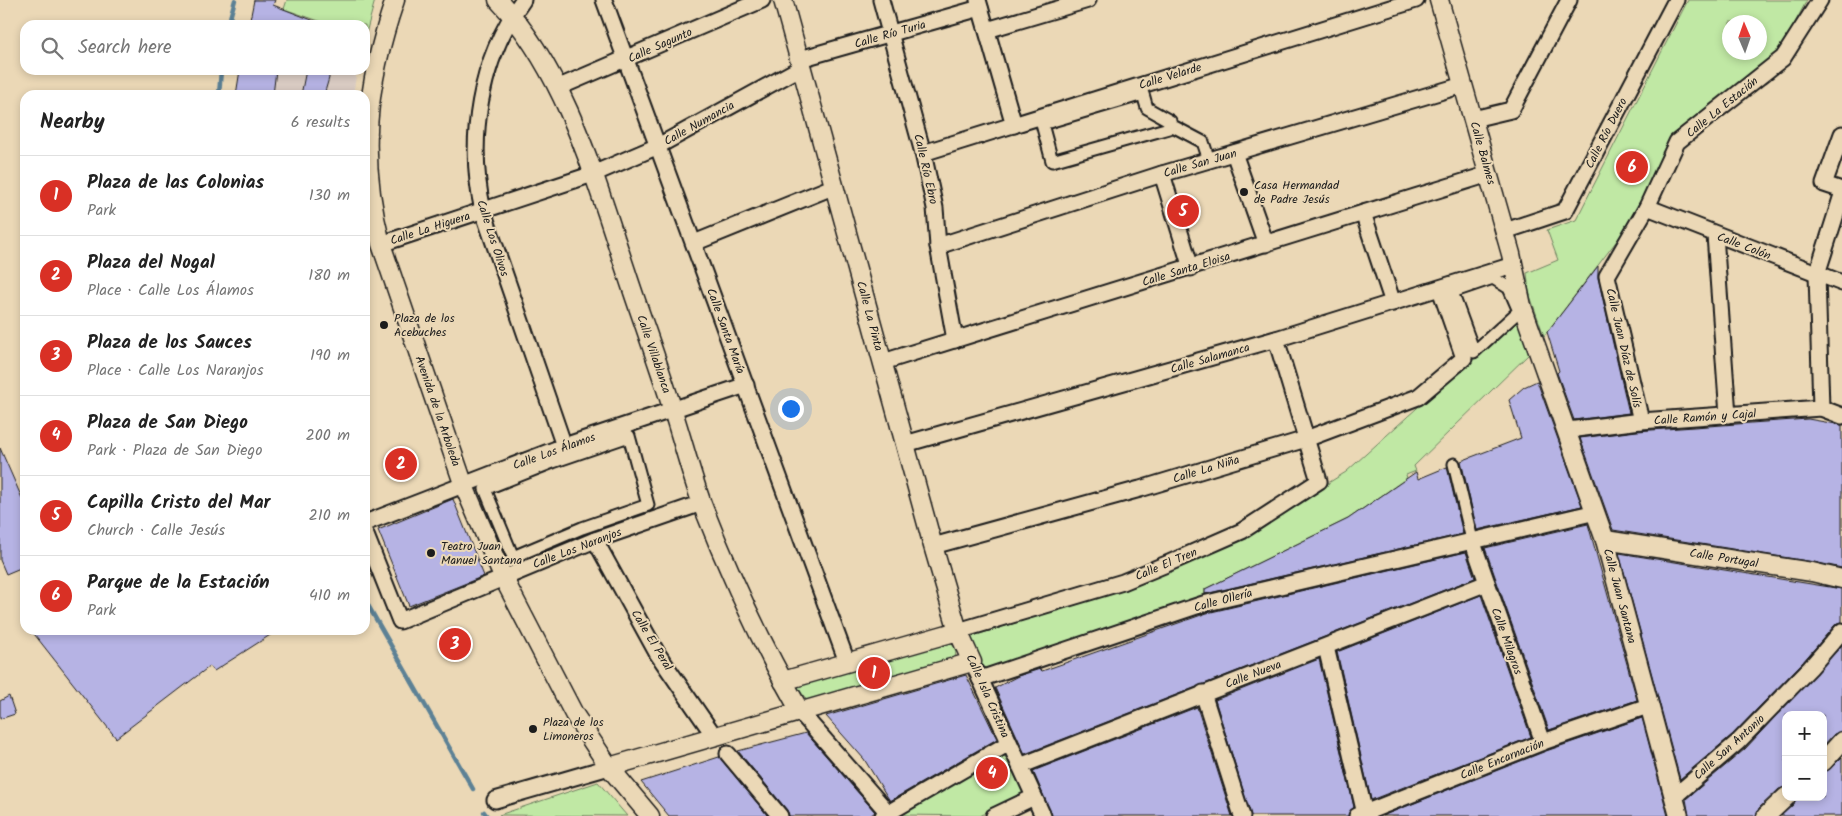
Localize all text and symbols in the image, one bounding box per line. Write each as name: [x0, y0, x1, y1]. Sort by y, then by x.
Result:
street label: Calle Río Turia: [852, 15, 929, 54]
north arrow: [1722, 15, 1767, 60]
search box: [20, 20, 370, 75]
street label: Calle Sagunto: [625, 23, 696, 68]
text: Search here: [78, 33, 172, 63]
icon: search: [38, 34, 66, 62]
street label: Calle Velarde: [1136, 58, 1204, 95]
street label: Calle La Estación: [1682, 72, 1763, 143]
street label: Calle Río Duero: [1580, 94, 1632, 172]
street label: Calle Numancia: [660, 96, 738, 151]
text: Nearby: [40, 106, 105, 139]
text: 6 results: [291, 110, 350, 135]
street label: Calle Balmes: [1464, 119, 1501, 187]
street label: Calle Río Ebro: [908, 132, 943, 206]
street label: Calle San Juan: [1161, 144, 1239, 183]
pin: 6: [1616, 148, 1648, 186]
text: Plaza de las Colonias: [87, 168, 264, 198]
place label: Casa Hermandad de Padre Jesús: [1254, 176, 1340, 209]
text: 1: [54, 183, 58, 208]
text: 130 m: [309, 183, 350, 208]
marker: Casa Hermandad de Padre Jesús: [1238, 186, 1250, 198]
pin: 5: [1167, 192, 1199, 230]
street label: Calle Los Olivos: [471, 197, 514, 279]
text: Park: [87, 198, 116, 223]
street label: Calle La Higuera: [388, 206, 473, 250]
street label: Calle Colón: [1714, 228, 1774, 265]
street label: Calle Santa Eloisa: [1140, 247, 1233, 292]
text: Plaza del Nogal: [87, 248, 215, 278]
text: 2: [51, 263, 61, 288]
text: 180 m: [308, 263, 350, 288]
text: Place · Calle Los Álamos: [87, 278, 254, 303]
street label: Calle La Pinta: [851, 279, 888, 354]
street label: Calle Santa María: [701, 286, 750, 377]
street label: Calle Juan Díaz de Solís: [1600, 286, 1647, 410]
place label: Plaza de los Acebuches: [394, 309, 455, 342]
street label: Calle Villablanca: [631, 312, 676, 396]
marker: Plaza de los Acebuches: [378, 319, 390, 331]
text: Plaza de los Sauces: [87, 328, 252, 358]
street label: Calle Salamanca: [1168, 338, 1253, 379]
text: 3: [52, 343, 60, 368]
text: 190 m: [310, 343, 350, 368]
street label: Avenida de la Arboleda: [410, 353, 466, 469]
text: Place · Calle Los Naranjos: [87, 358, 264, 383]
your location: [778, 396, 804, 422]
street label: Calle Ramón y Cajal: [1653, 404, 1757, 431]
text: Plaza de San Diego: [87, 408, 248, 438]
text: 4: [52, 423, 60, 448]
text: 200 m: [306, 423, 350, 448]
street label: Calle Los Álamos: [510, 428, 598, 475]
text: Park · Plaza de San Diego: [87, 438, 262, 463]
pin: 2: [385, 445, 417, 483]
street label: Calle La Niña: [1170, 450, 1242, 489]
text: Capilla Cristo del Mar: [87, 488, 270, 518]
text: 5: [52, 503, 60, 528]
text: 210 m: [309, 503, 350, 528]
text: Church · Calle Jesús: [87, 518, 225, 543]
street label: Calle Los Naranjos: [530, 523, 625, 574]
place label: Teatro Juan Manuel Santana: [441, 537, 522, 570]
street label: Calle El Tren: [1132, 543, 1200, 586]
street label: Calle Portugal: [1688, 544, 1760, 573]
street label: Calle Juan Santana: [1598, 546, 1641, 646]
marker: Teatro Juan Manuel Santana: [425, 547, 437, 559]
text: Parque de la Estación: [87, 568, 270, 598]
text: 6: [52, 583, 60, 608]
text: 410 m: [309, 583, 350, 608]
street label: Calle Ollería: [1192, 583, 1255, 617]
text: Park: [87, 598, 116, 623]
street label: Calle Milagros: [1486, 605, 1527, 677]
street label: Calle El Peral: [626, 606, 677, 674]
pin: 3: [439, 625, 471, 663]
street label: Calle Isla Cristina: [961, 651, 1015, 741]
pin: 1: [858, 654, 890, 692]
street label: Calle Nueva: [1222, 655, 1284, 694]
street label: Calle San Antonio: [1689, 710, 1769, 785]
map controls: [1782, 711, 1827, 801]
button: +: [1782, 711, 1827, 756]
place label: Plaza de los Limoneros: [543, 713, 604, 746]
marker: Plaza de los Limoneros: [527, 723, 539, 735]
street label: Calle Encarnación: [1457, 734, 1547, 785]
pin: 4: [976, 754, 1008, 792]
button: −: [1782, 756, 1827, 801]

